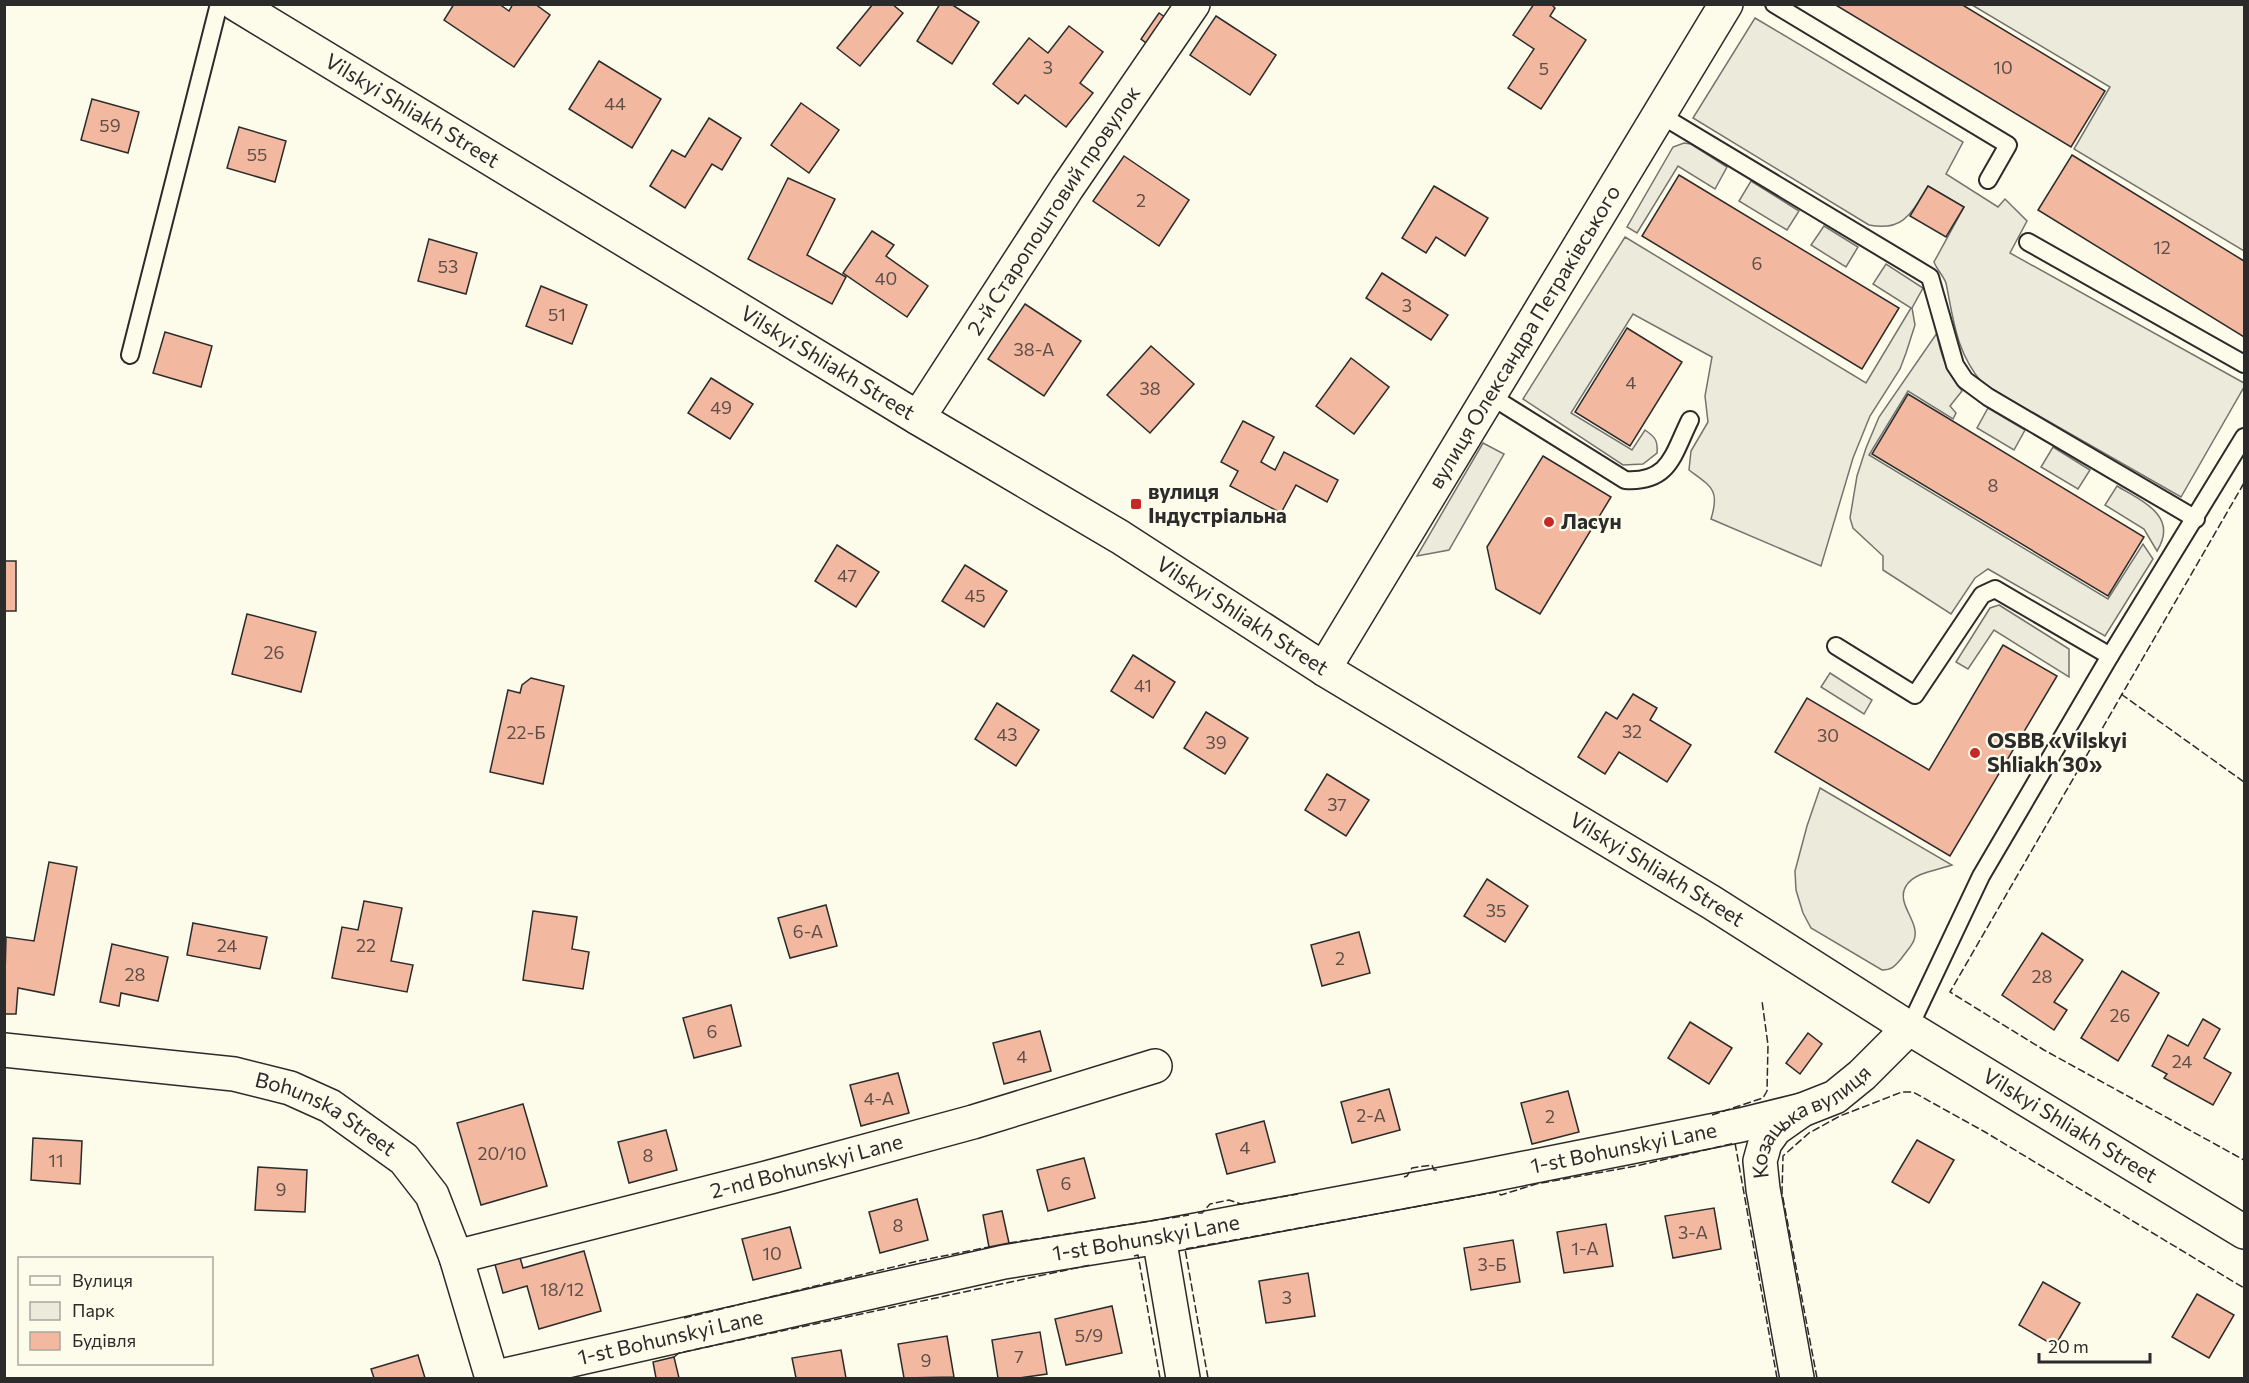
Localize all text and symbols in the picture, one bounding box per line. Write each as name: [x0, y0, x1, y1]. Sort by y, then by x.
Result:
street label: Vilskyi Shliakh Street: [321, 47, 505, 172]
house number: 3: [1043, 56, 1053, 78]
house number: 10: [1993, 56, 2013, 78]
house number: 5: [1539, 57, 1549, 79]
street label: 2-й Старопоштовий провулок: [961, 80, 1144, 339]
house number: 44: [604, 92, 626, 114]
house number: 59: [99, 114, 121, 136]
house number: 55: [247, 143, 267, 165]
street label: вулиця Олександра Петраківського: [1422, 180, 1625, 492]
house number: 2: [1136, 189, 1146, 211]
house number: 12: [2153, 236, 2171, 258]
house number: 6: [1752, 252, 1762, 274]
house number: 53: [438, 255, 458, 277]
house number: 40: [875, 267, 897, 289]
house number: 3: [1402, 294, 1412, 316]
street label: Vilskyi Shliakh Street: [737, 299, 920, 424]
house number: 51: [548, 303, 566, 325]
house number: 38-А: [1014, 338, 1054, 360]
house number: 4: [1626, 371, 1637, 393]
house number: 38: [1139, 377, 1161, 399]
house number: 49: [710, 396, 732, 418]
house number: 8: [1988, 474, 1999, 496]
place label: вулиця Індустріальна: [1148, 478, 1287, 527]
marker: вулиця Індустріальна: [1129, 497, 1143, 511]
place label: Ласун: [1561, 508, 1622, 533]
marker: Ласун: [1542, 515, 1556, 529]
street label: Vilskyi Shliakh Street: [1153, 550, 1334, 680]
house number: 47: [837, 564, 857, 586]
house number: 45: [964, 584, 986, 606]
house number: 26: [264, 641, 284, 663]
house number: 41: [1134, 674, 1152, 696]
house number: 32: [1622, 720, 1642, 742]
house number: 22-Б: [507, 721, 545, 743]
house number: 43: [996, 723, 1018, 745]
house number: 30: [1817, 724, 1839, 746]
place label: OSBB «Vilskyi Shliakh 30»: [1987, 727, 2127, 776]
house number: 39: [1205, 731, 1227, 753]
marker: OSBB «Vilskyi Shliakh 30»: [1968, 746, 1982, 760]
house number: 37: [1327, 793, 1347, 815]
street label: Vilskyi Shliakh Street: [1566, 806, 1750, 931]
house number: 35: [1486, 899, 1506, 921]
house number: 6-А: [793, 920, 823, 942]
house number: 24: [217, 934, 237, 956]
house number: 22: [356, 934, 376, 956]
house number: 2: [1335, 947, 1345, 969]
house number: 28: [125, 963, 146, 985]
house number: 28: [2032, 965, 2053, 987]
house number: 26: [2110, 1004, 2130, 1026]
house number: 6: [707, 1020, 717, 1042]
house number: 4: [1017, 1045, 1028, 1067]
house number: 24: [2172, 1050, 2192, 1072]
street label: Козацька вулиця: [1745, 1059, 1875, 1180]
street label: Vilskyi Shliakh Street: [1979, 1062, 2162, 1187]
street label: Bohunska Street: [253, 1066, 401, 1160]
house number: 4-А: [864, 1087, 894, 1109]
house number: 2-А: [1356, 1104, 1386, 1126]
house number: 2: [1545, 1105, 1555, 1127]
street label: 1-st Bohunskyi Lane: [1528, 1116, 1719, 1178]
street label: 2-nd Bohunskyi Lane: [707, 1128, 905, 1203]
house number: 4: [1240, 1136, 1251, 1158]
house number: 20/10: [478, 1142, 526, 1164]
house number: 8: [643, 1144, 654, 1166]
house number: 11: [48, 1149, 64, 1171]
house number: 6: [1061, 1172, 1071, 1194]
house number: 9: [276, 1178, 286, 1200]
street label: 1-st Bohunskyi Lane: [1050, 1208, 1241, 1265]
house number: 8: [893, 1214, 904, 1236]
house number: 3-А: [1678, 1221, 1708, 1243]
house number: 1-А: [1571, 1237, 1599, 1259]
house number: 10: [762, 1242, 782, 1264]
house number: 3-Б: [1477, 1253, 1507, 1275]
legend: [18, 1257, 213, 1365]
text: Вулиця: [72, 1269, 133, 1291]
house number: 18/12: [540, 1278, 584, 1300]
house number: 3: [1282, 1286, 1292, 1308]
text: Парк: [72, 1299, 115, 1321]
street label: 1-st Bohunskyi Lane: [575, 1303, 765, 1369]
house number: 5/9: [1075, 1324, 1103, 1346]
scale bar: [2039, 1326, 2150, 1364]
text: Будівля: [72, 1329, 136, 1351]
text: 20 m: [2048, 1335, 2089, 1357]
house number: 7: [1014, 1345, 1024, 1367]
house number: 9: [921, 1349, 931, 1371]

